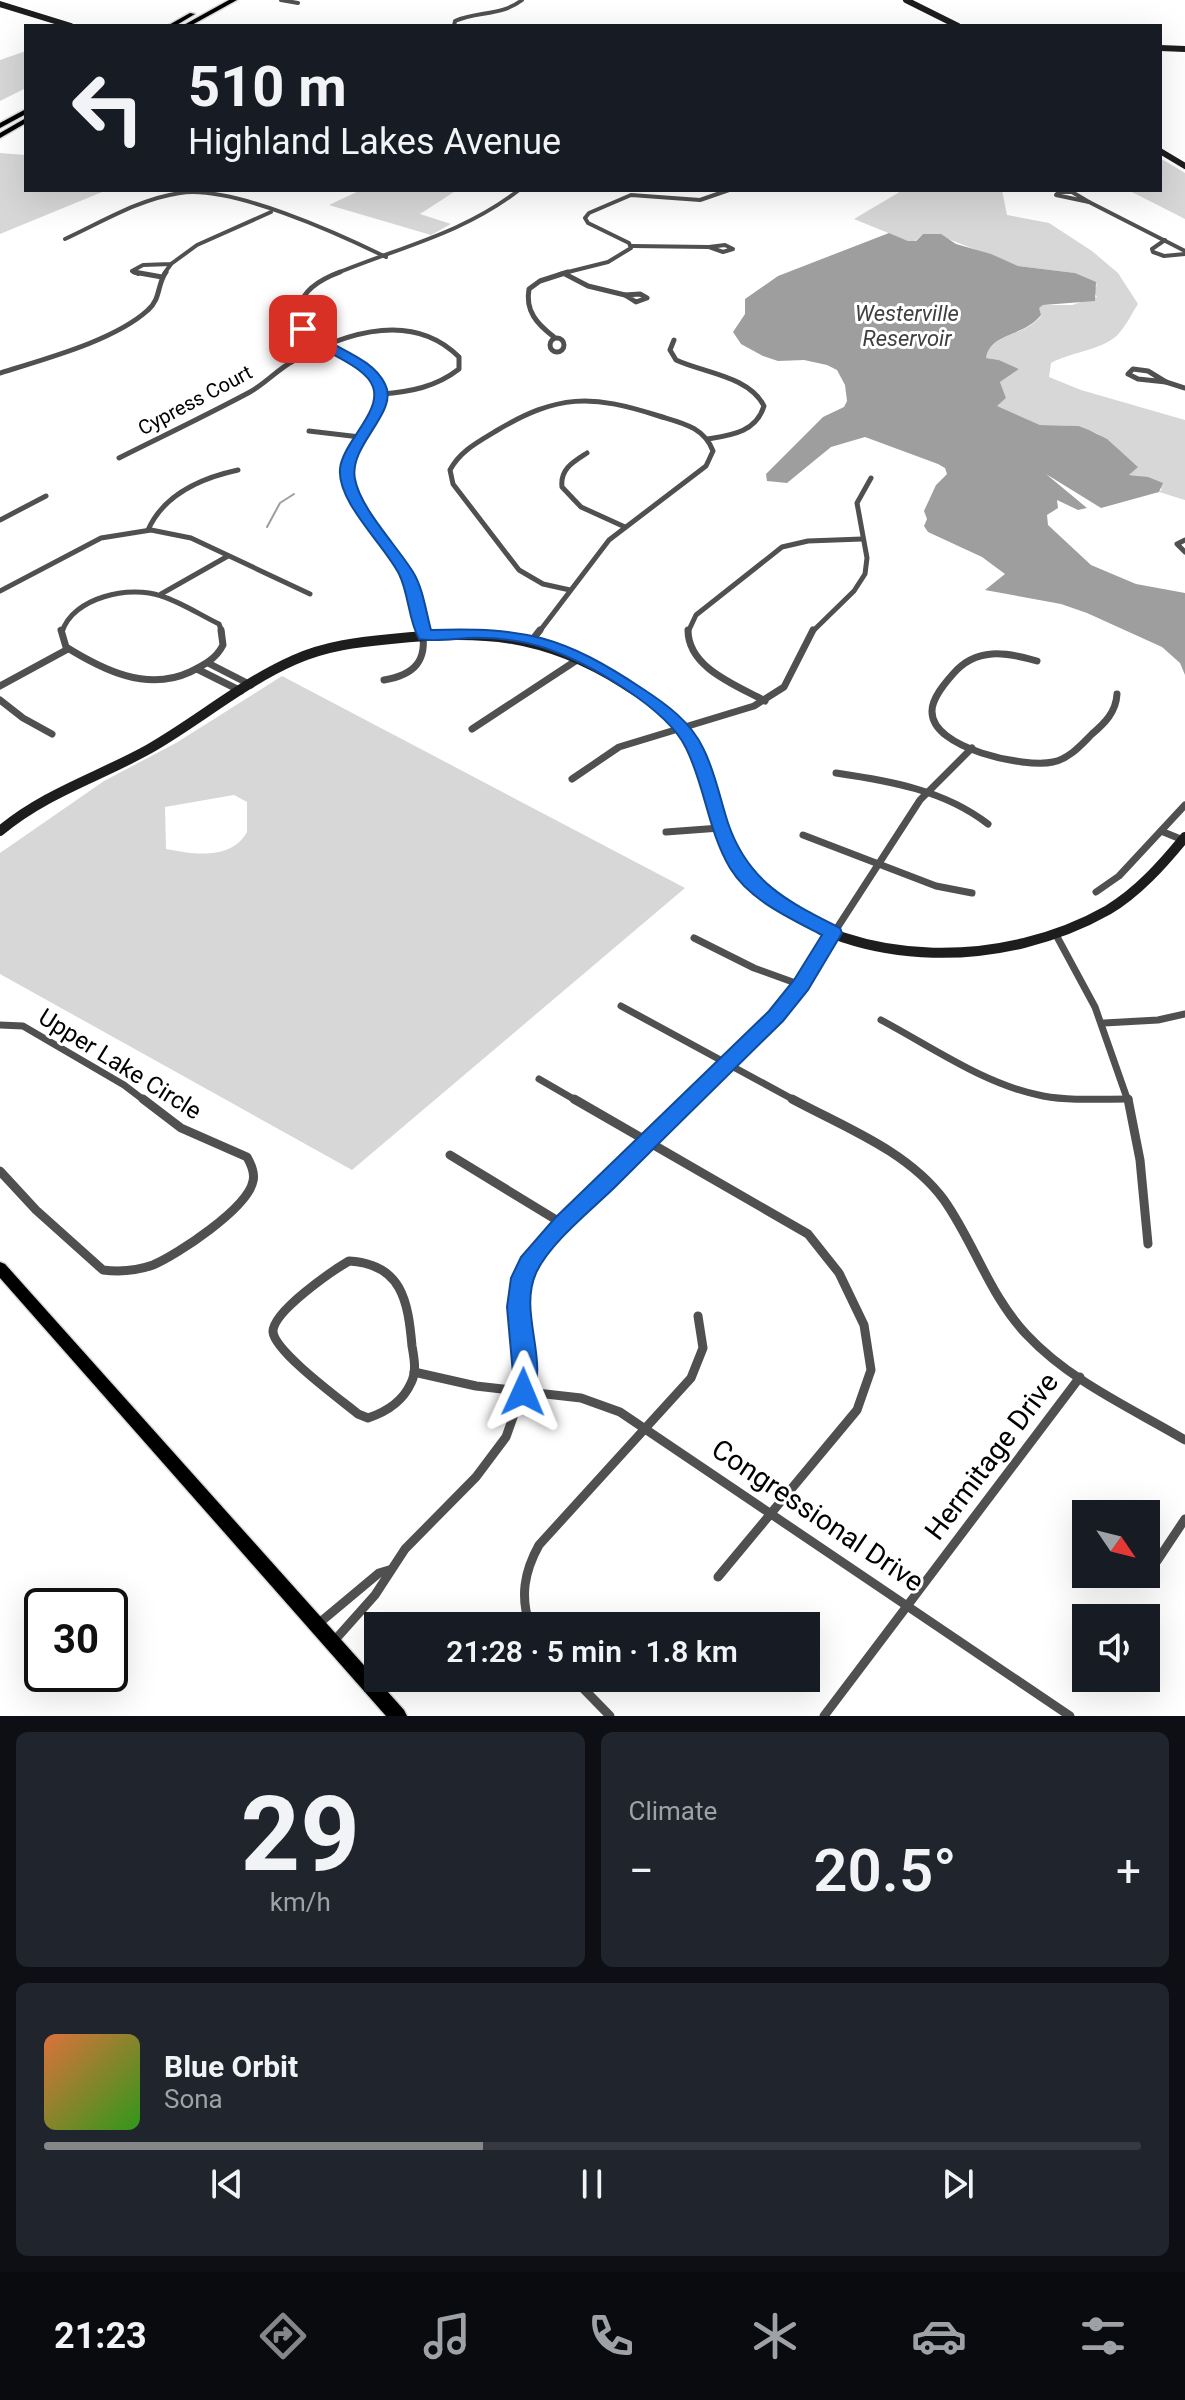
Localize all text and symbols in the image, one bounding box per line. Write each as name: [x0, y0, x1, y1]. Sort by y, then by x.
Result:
text: 510 m: [188, 54, 347, 120]
icon: left: [56, 56, 160, 160]
text: Highland Lakes Avenue: [188, 121, 561, 163]
pin: [269, 295, 337, 363]
water label: Westerville Reservoir: [855, 301, 959, 351]
icon: arrive: [281, 307, 325, 351]
street label: Cypress Court: [134, 360, 256, 440]
street label: Upper Lake Circle: [34, 1003, 206, 1125]
position arrow: [481, 1350, 565, 1434]
street label: Hermitage Drive: [918, 1366, 1065, 1546]
street label: Congressional Drive: [705, 1432, 930, 1599]
north arrow: [1072, 1500, 1160, 1588]
map controls: [1072, 1500, 1160, 1692]
speed limit sign: 30: [24, 1588, 128, 1692]
button: sound: [1072, 1604, 1160, 1692]
text: 21:28 · 5 min · 1.8 km: [446, 1634, 738, 1669]
text: 29: [241, 1774, 360, 1895]
text: Climate: [629, 1796, 717, 1826]
text: 20.5°: [813, 1835, 956, 1906]
text: −: [629, 1845, 654, 1897]
text: +: [1116, 1845, 1141, 1897]
text: km/h: [270, 1887, 331, 1917]
text: Blue Orbit: [164, 2049, 298, 2084]
text: Sona: [164, 2084, 223, 2114]
icon: previous: [205, 2162, 249, 2206]
icon: pause: [570, 2162, 614, 2206]
icon: next: [936, 2162, 980, 2206]
icon: directions: [255, 2308, 311, 2364]
icon: music: [419, 2308, 475, 2364]
icon: phone: [583, 2308, 639, 2364]
icon: climate: [747, 2308, 803, 2364]
icon: car: [911, 2308, 967, 2364]
icon: filters: [1075, 2308, 1131, 2364]
text: 21:23: [54, 2315, 147, 2357]

